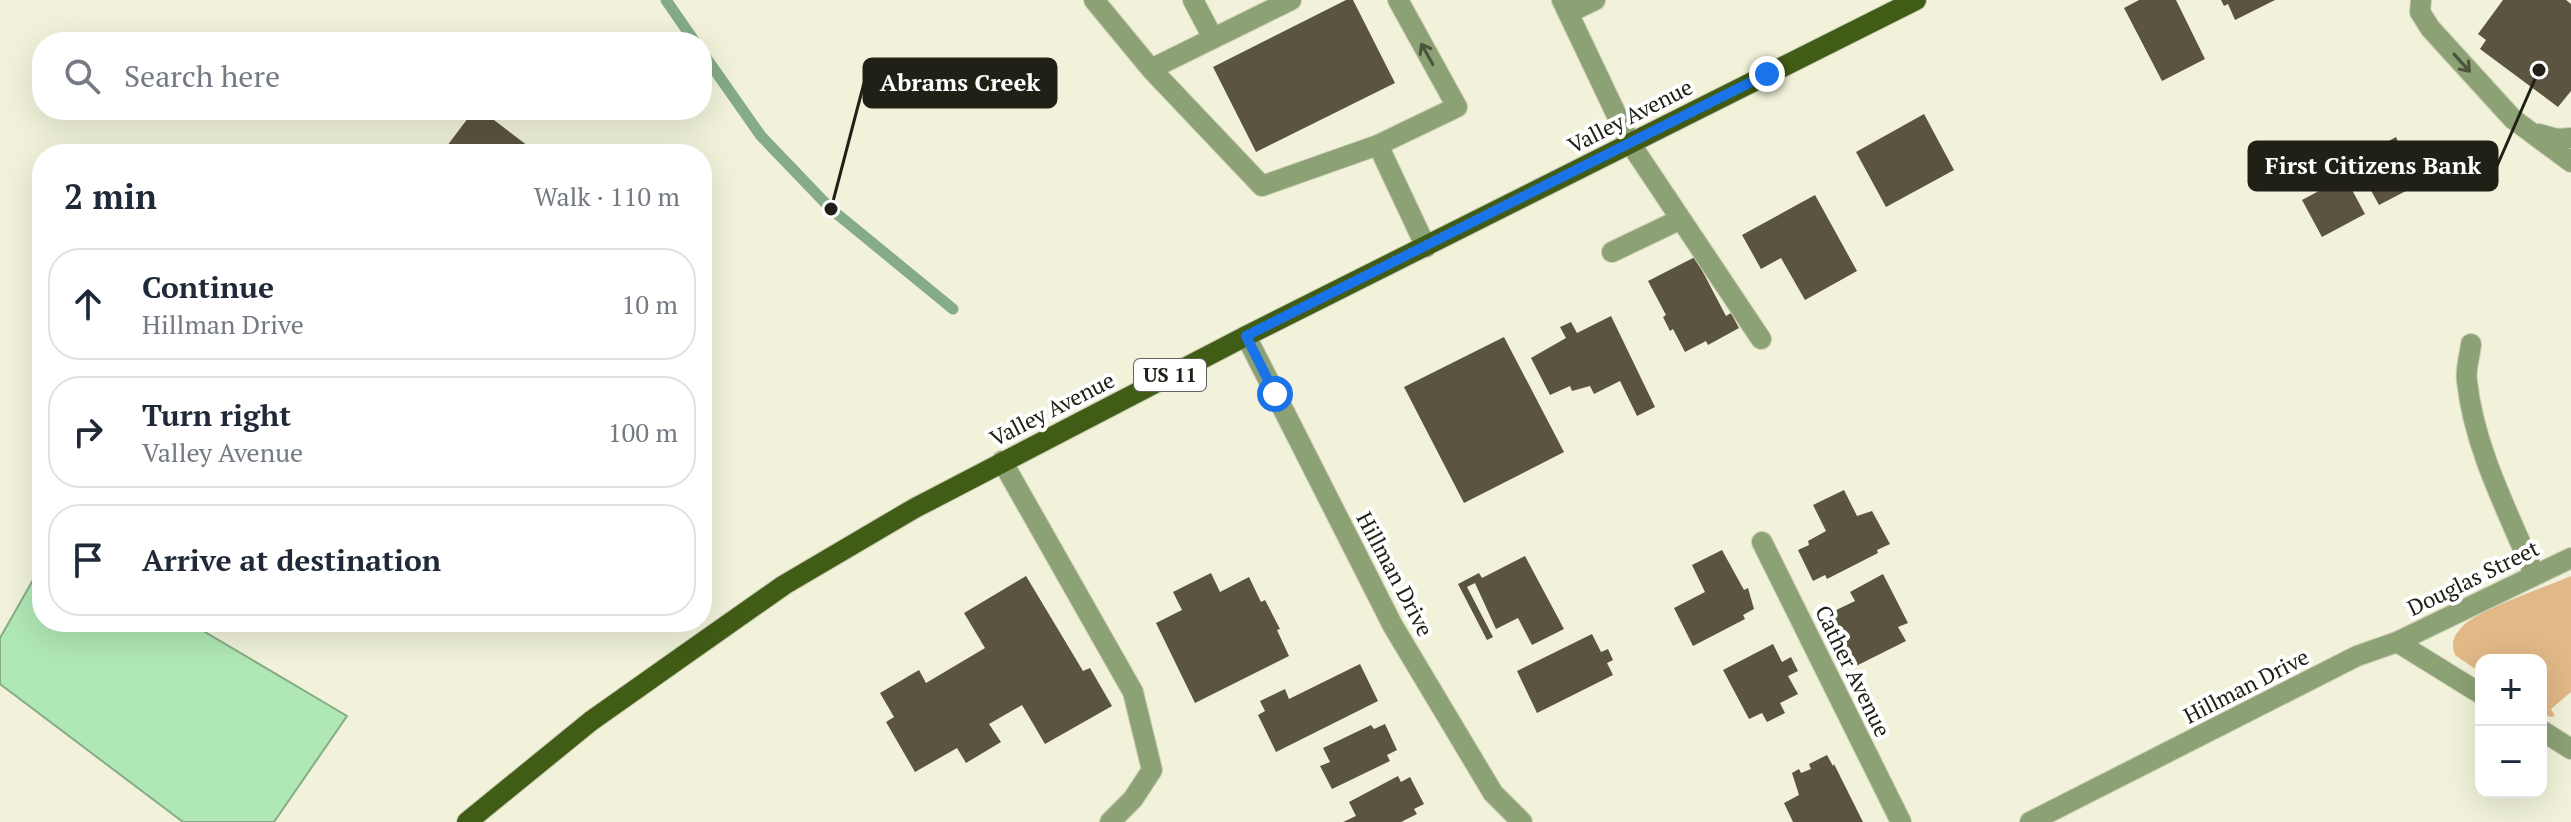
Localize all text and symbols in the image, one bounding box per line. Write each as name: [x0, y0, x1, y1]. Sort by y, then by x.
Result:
search box: [32, 32, 712, 120]
one-way arrow: [1419, 42, 1435, 66]
one-way arrow: [2452, 53, 2471, 73]
icon: search: [60, 54, 104, 98]
text: Search here: [124, 56, 280, 96]
route end: [1749, 56, 1785, 92]
callout: Abrams Creek: [864, 59, 1056, 107]
text: Abrams Creek: [880, 66, 1040, 98]
street label: Valley Avenue: [1562, 72, 1697, 159]
callout: First Citizens Bank: [2249, 142, 2497, 190]
text: First Citizens Bank: [2265, 149, 2481, 181]
text: 2 min: [64, 174, 157, 219]
text: Walk · 110 m: [534, 179, 680, 213]
text: Continue: [142, 267, 274, 307]
icon: ahead: [66, 282, 110, 326]
text: 10 m: [622, 287, 678, 321]
text: Hillman Drive: [142, 307, 304, 341]
road number: US 11: [1134, 359, 1206, 391]
street label: Valley Avenue: [984, 365, 1119, 452]
route start: [1257, 376, 1293, 412]
text: Turn right: [142, 395, 291, 435]
icon: right: [66, 410, 110, 454]
text: 100 m: [608, 415, 678, 449]
text: Valley Avenue: [142, 435, 303, 469]
street label: Hillman Drive: [1351, 507, 1440, 641]
street label: Douglas Street: [2402, 533, 2544, 622]
icon: arrive: [66, 538, 110, 582]
text: Arrive at destination: [142, 540, 441, 580]
street label: Cather Avenue: [1809, 600, 1898, 741]
street label: Hillman Drive: [2178, 642, 2313, 730]
map controls: [2475, 654, 2547, 798]
button: +: [2475, 654, 2547, 726]
button: −: [2475, 726, 2547, 798]

